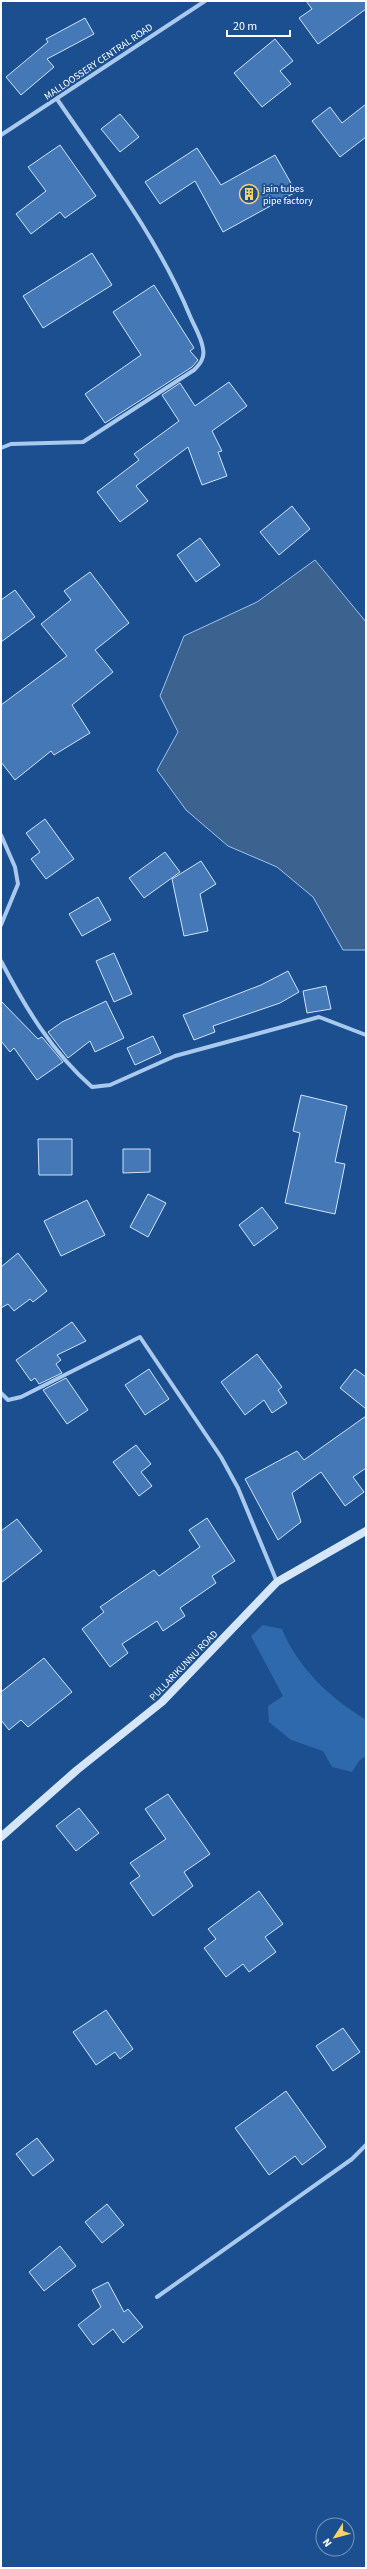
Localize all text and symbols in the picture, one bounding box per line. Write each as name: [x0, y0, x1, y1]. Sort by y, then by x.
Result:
scale bar: [227, 12, 290, 38]
text: 20 m: [233, 18, 257, 35]
street label: MALLOOSSERY CENTRAL ROAD: [41, 20, 156, 103]
place label: jain tubes pipe factory: [262, 182, 313, 208]
building icon: jain tubes pipe factory: [238, 183, 260, 205]
street label: PULLARIKUNNU ROAD: [146, 1627, 221, 1704]
north arrow: [315, 2517, 355, 2557]
text: N: [319, 2535, 336, 2550]

